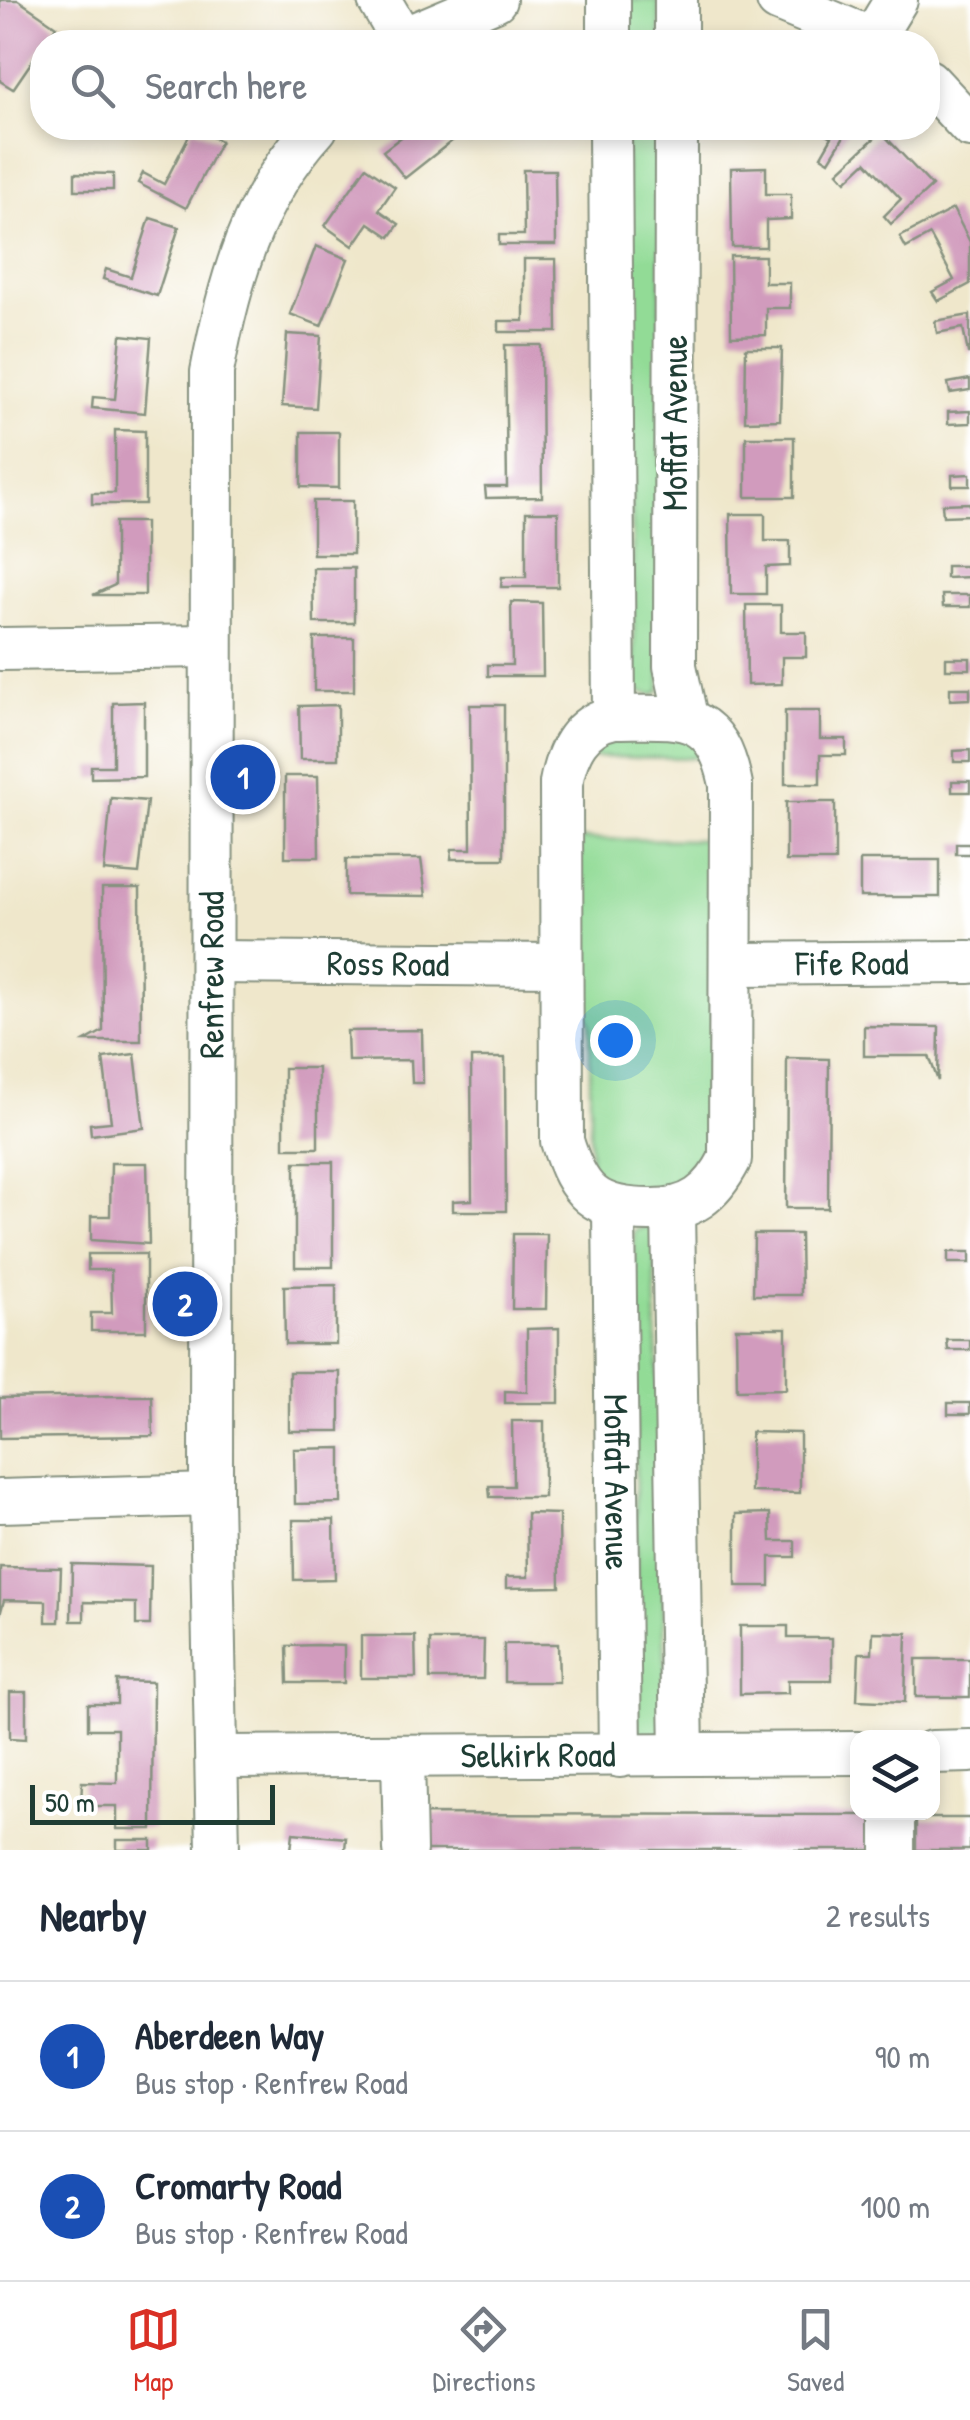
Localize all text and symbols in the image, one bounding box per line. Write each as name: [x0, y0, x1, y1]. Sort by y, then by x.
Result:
search box: [30, 30, 940, 140]
icon: search: [65, 58, 120, 113]
text: Search here: [145, 59, 307, 111]
street label: Moffat Avenue: [651, 335, 698, 511]
pin: 1: [210, 740, 276, 814]
street label: Renfrew Road: [187, 891, 235, 1059]
street label: Ross Road: [327, 939, 449, 987]
street label: Fife Road: [794, 939, 909, 986]
your location: [590, 1015, 641, 1066]
pin: 2: [152, 1266, 218, 1342]
street label: Moffat Avenue: [593, 1394, 642, 1570]
map controls: [850, 1730, 940, 1820]
button: layers: [850, 1730, 940, 1820]
street label: Selkirk Road: [460, 1731, 616, 1778]
scale bar: [30, 1780, 275, 1824]
text: 50 m: [45, 1783, 95, 1821]
text: Nearby: [40, 1887, 147, 1944]
text: 2 results: [826, 1894, 930, 1937]
text: Aberdeen Way: [135, 2009, 324, 2061]
text: 1: [67, 2035, 78, 2078]
text: 90 m: [875, 2035, 930, 2078]
text: Bus stop · Renfrew Road: [135, 2061, 408, 2104]
text: Cromarty Road: [135, 2159, 341, 2211]
text: 2: [65, 2185, 80, 2228]
text: 100 m: [861, 2185, 930, 2228]
text: Bus stop · Renfrew Road: [135, 2211, 408, 2254]
tab: Map: [126, 2302, 181, 2400]
tab: Directions: [432, 2302, 535, 2400]
tab: Saved: [787, 2302, 844, 2400]

